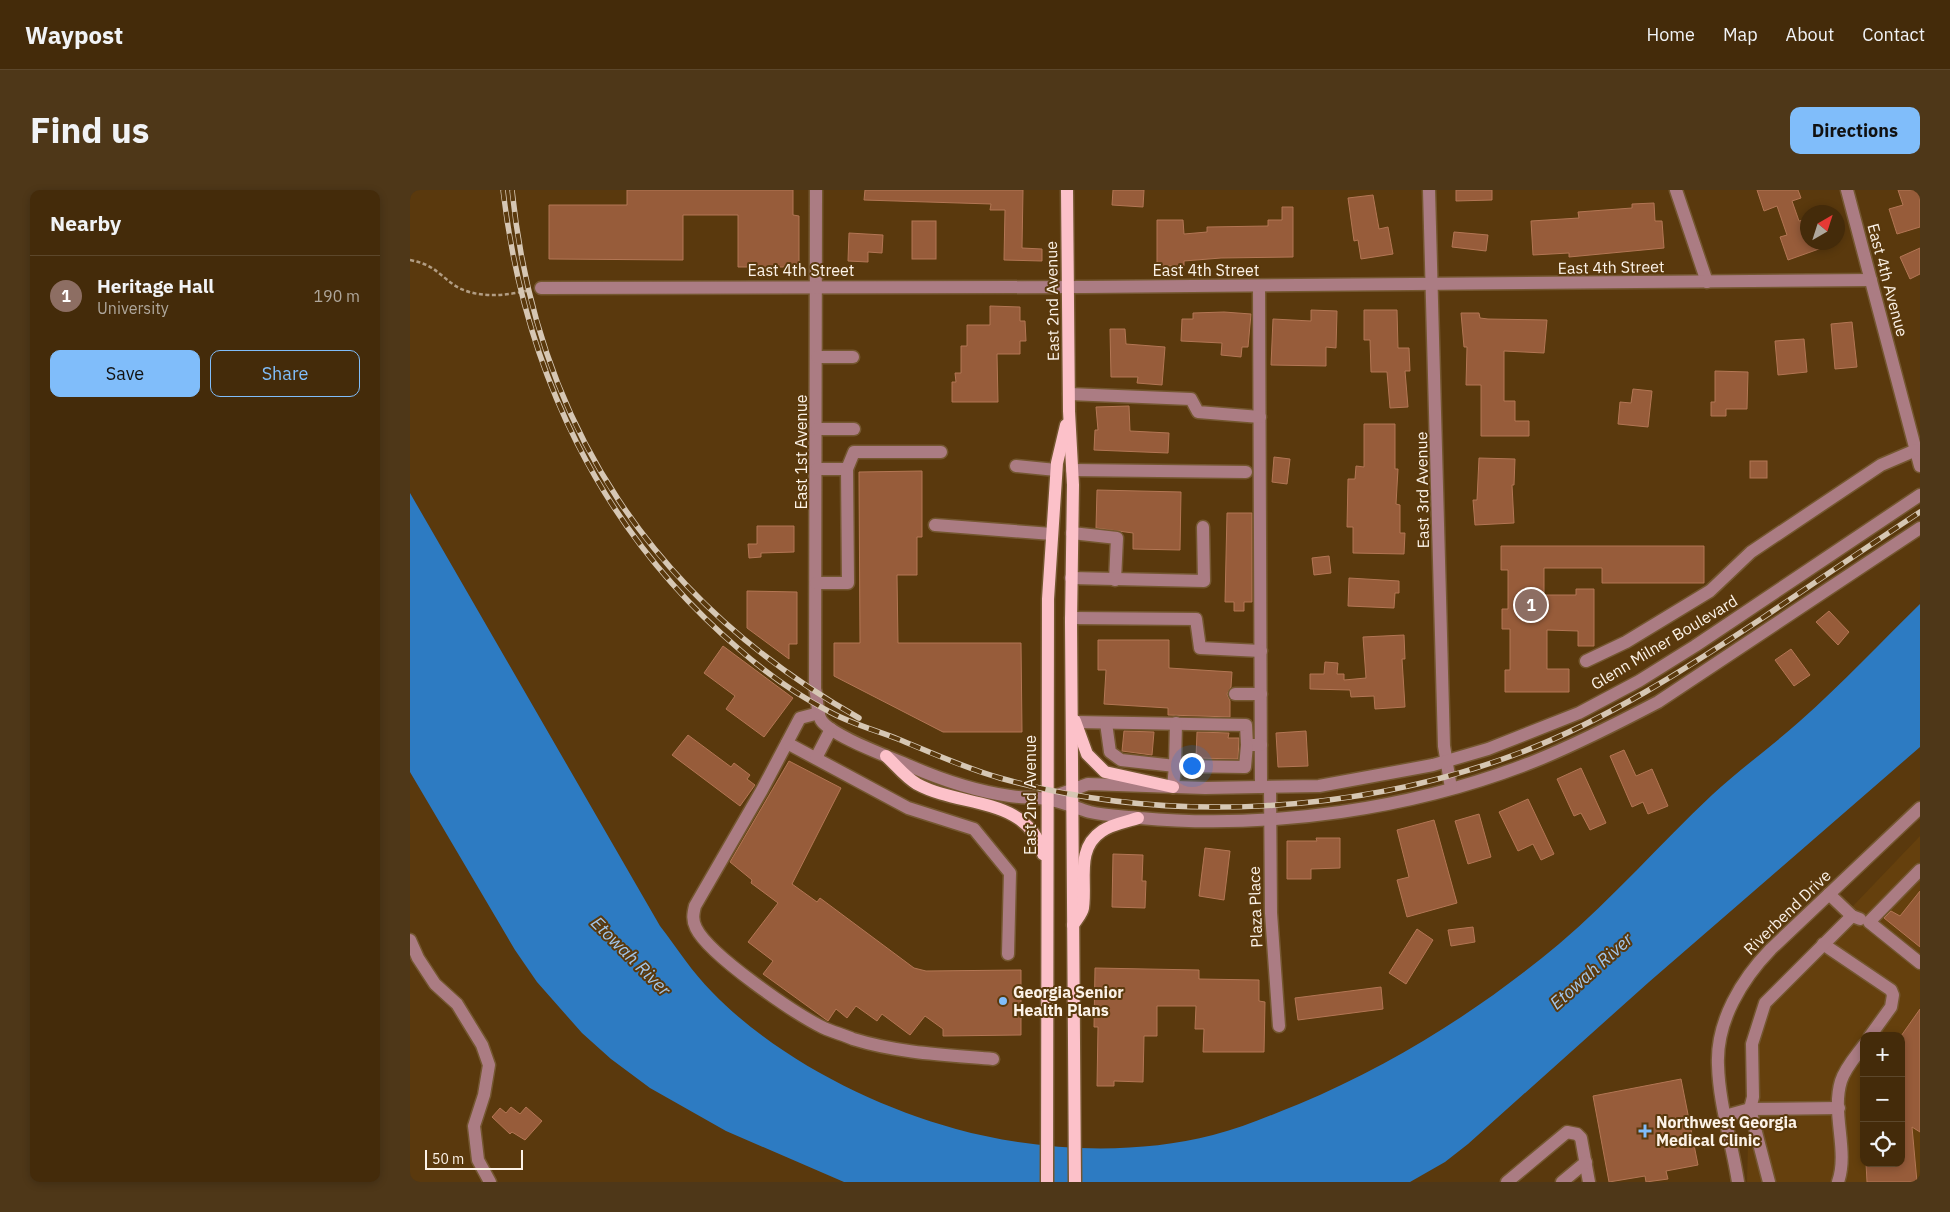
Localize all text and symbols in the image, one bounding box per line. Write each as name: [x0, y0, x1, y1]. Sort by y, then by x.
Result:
text: Waypost: [25, 19, 123, 51]
text: Home: [1647, 23, 1695, 46]
text: Map: [1723, 23, 1758, 46]
text: About: [1786, 23, 1834, 46]
text: Contact: [1862, 23, 1925, 46]
text: Find us: [30, 107, 149, 153]
button: Directions: [1790, 107, 1920, 154]
north arrow: [1800, 205, 1845, 250]
text: Nearby: [50, 209, 121, 237]
street label: East 4th Avenue: [1863, 221, 1913, 339]
street label: East 2nd Avenue: [1041, 241, 1063, 361]
street label: East 4th Street: [1557, 256, 1665, 278]
street label: East 4th Street: [748, 260, 854, 280]
street label: East 4th Street: [1153, 260, 1259, 280]
text: Heritage Hall: [97, 274, 214, 298]
text: 1: [61, 286, 71, 306]
text: 190 m: [313, 286, 360, 306]
text: University: [97, 298, 169, 318]
button: Save: [50, 350, 200, 397]
button: Share: [210, 350, 360, 397]
street label: East 1st Avenue: [791, 394, 811, 510]
street label: East 3rd Avenue: [1411, 431, 1433, 549]
pin: 1: [1515, 586, 1547, 624]
street label: Glenn Milner Boulevard: [1587, 590, 1741, 694]
street label: East 2nd Avenue: [1020, 735, 1040, 855]
your location: [1179, 753, 1205, 779]
street label: Riverbend Drive: [1739, 865, 1835, 959]
street label: Plaza Place: [1244, 866, 1266, 948]
water label: Etowah River: [586, 911, 676, 1001]
water label: Etowah River: [1545, 927, 1638, 1014]
place label: Georgia Senior Health Plans: [1013, 982, 1124, 1020]
marker: Georgia Senior Health Plans: [997, 995, 1009, 1007]
map controls: [1860, 1032, 1905, 1167]
button: +: [1860, 1032, 1905, 1077]
button: −: [1860, 1077, 1905, 1122]
place label: Northwest Georgia Medical Clinic: [1656, 1112, 1797, 1150]
button: locate: [1860, 1122, 1905, 1167]
marker: Northwest Georgia Medical Clinic: [1638, 1124, 1652, 1138]
scale bar: [425, 1147, 522, 1170]
text: 50 m: [432, 1150, 464, 1168]

